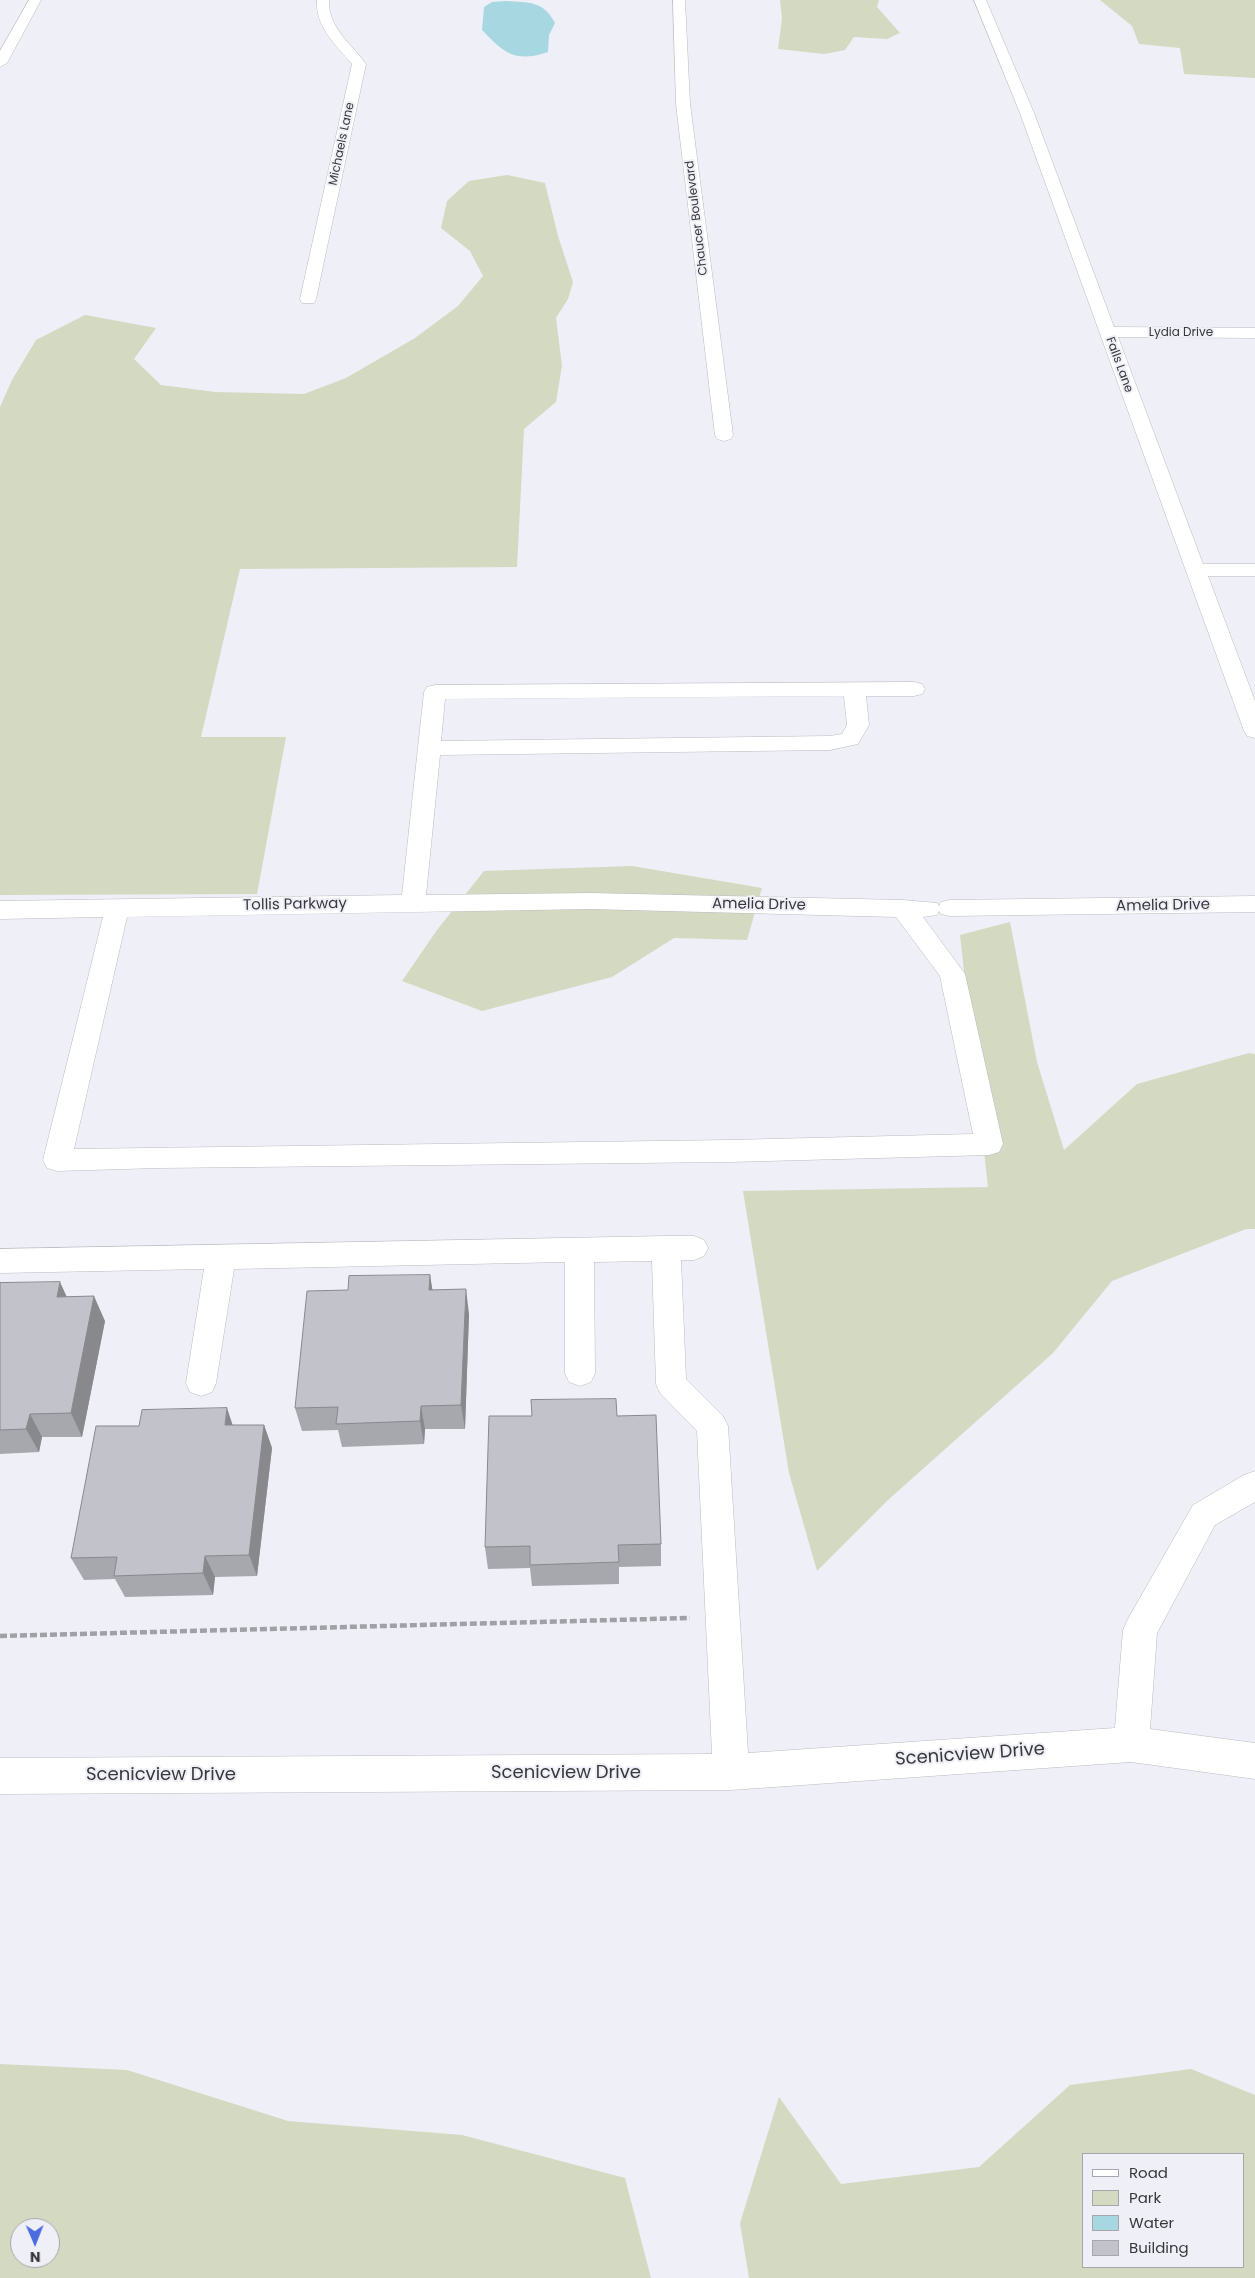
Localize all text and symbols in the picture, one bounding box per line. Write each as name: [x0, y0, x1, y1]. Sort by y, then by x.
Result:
street label: Michaels Lane: [326, 101, 358, 187]
street label: Chaucer Boulevard: [683, 160, 711, 276]
street label: Lydia Drive: [1149, 326, 1213, 340]
street label: Falls Lane: [1102, 335, 1136, 395]
street label: Tollis Parkway: [243, 895, 347, 915]
street label: Amelia Drive: [712, 895, 806, 915]
street label: Amelia Drive: [1116, 896, 1210, 916]
street label: Scenicview Drive: [894, 1739, 1046, 1771]
street label: Scenicview Drive: [491, 1762, 641, 1784]
street label: Scenicview Drive: [86, 1764, 236, 1786]
legend: [1082, 2153, 1245, 2268]
text: Road: [1129, 2162, 1168, 2183]
text: Park: [1129, 2187, 1161, 2208]
text: Water: [1129, 2212, 1174, 2233]
north arrow: [10, 2218, 60, 2268]
text: Building: [1129, 2237, 1189, 2258]
text: N: [30, 2247, 41, 2267]

